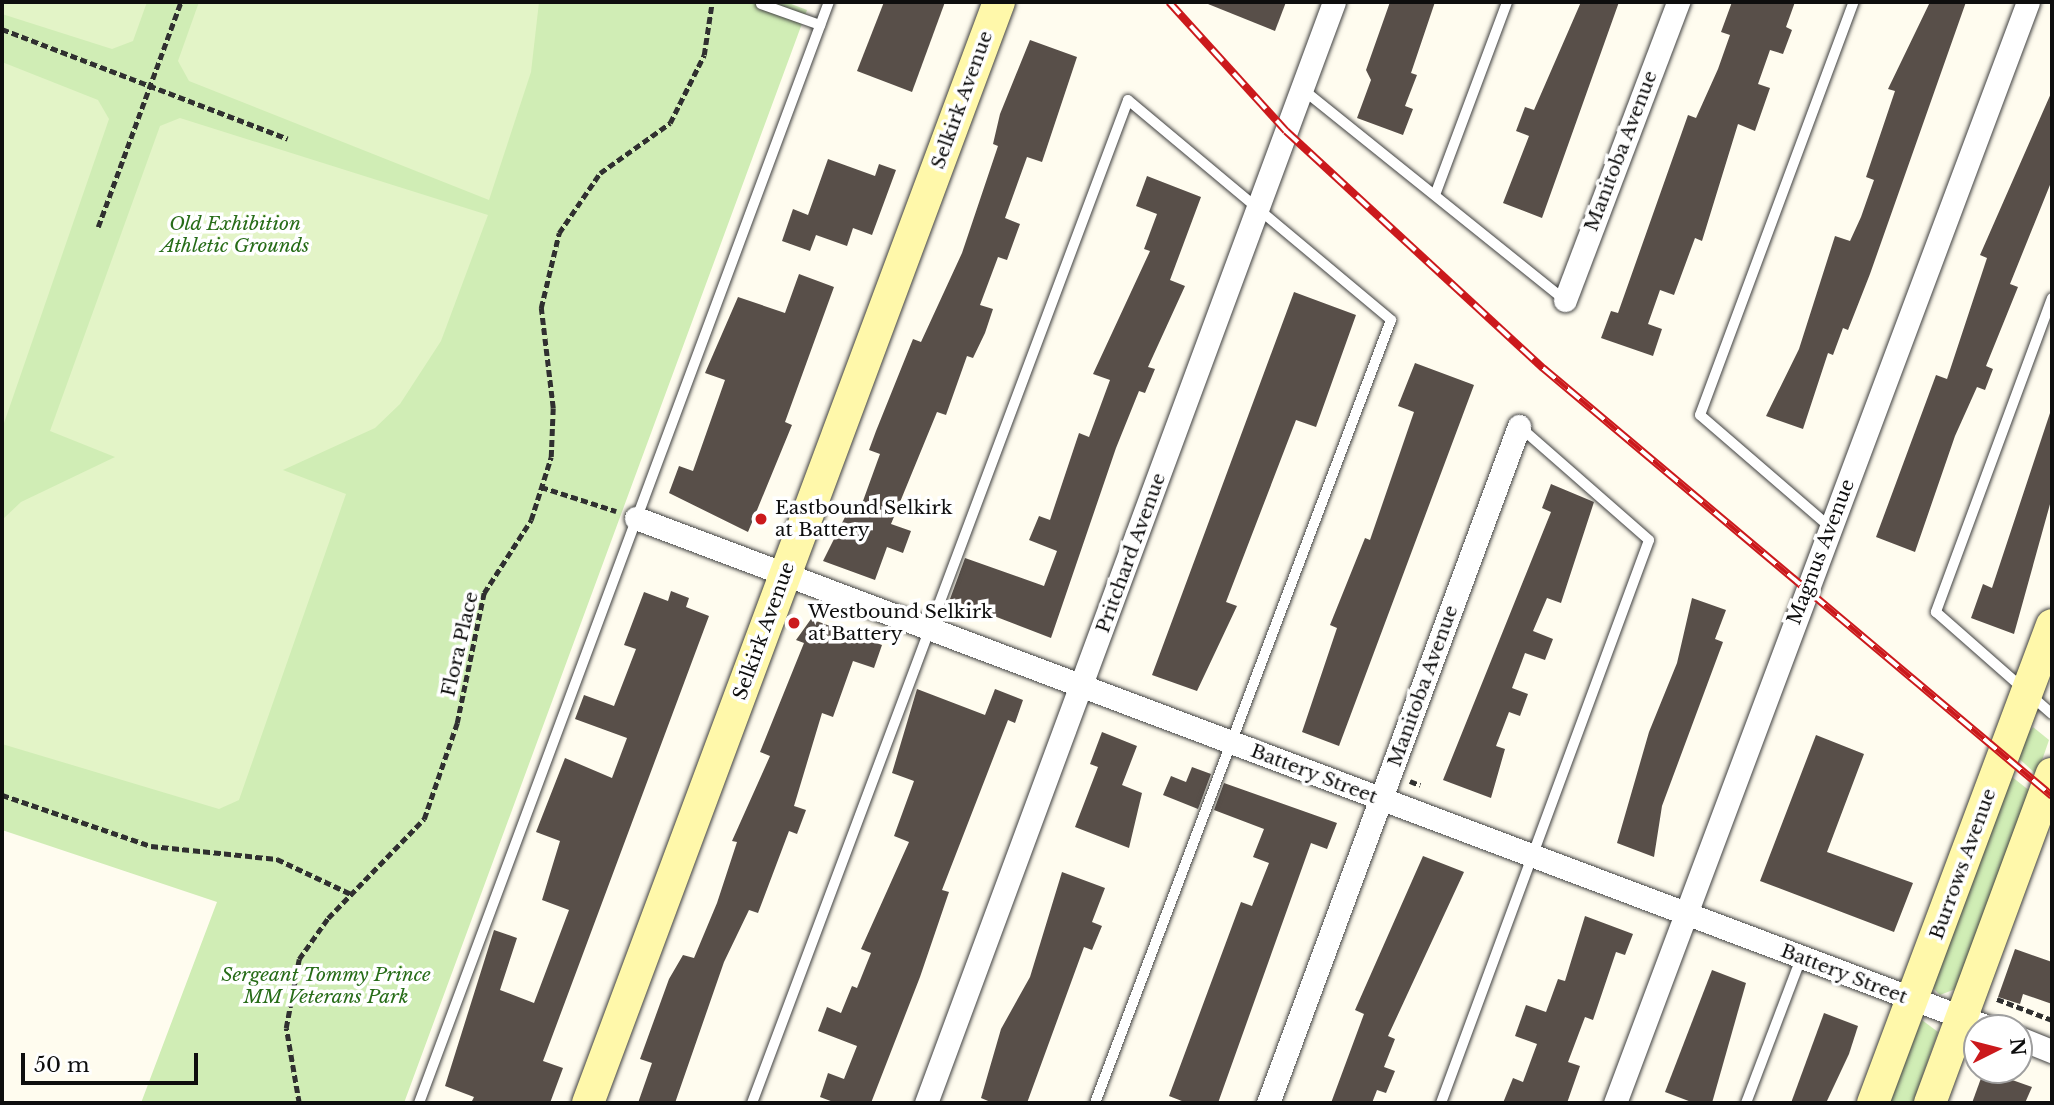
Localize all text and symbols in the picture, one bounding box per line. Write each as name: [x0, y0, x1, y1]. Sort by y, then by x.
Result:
street label: Selkirk Avenue: [926, 27, 998, 173]
street label: Manitoba Avenue: [1580, 67, 1662, 235]
park label: Old Exhibition Athletic Grounds: [161, 213, 309, 257]
street label: Pritchard Avenue: [1091, 470, 1171, 636]
street label: Magnus Avenue: [1783, 476, 1859, 628]
place label: Eastbound Selkirk at Battery: [775, 497, 952, 541]
marker: Eastbound Selkirk at Battery: [753, 511, 769, 527]
street label: Selkirk Avenue: [728, 558, 800, 704]
street label: Flora Place: [437, 589, 483, 699]
place label: Westbound Selkirk at Battery: [808, 601, 993, 645]
street label: Manitoba Avenue: [1383, 602, 1463, 770]
marker: Westbound Selkirk at Battery: [786, 615, 802, 631]
street label: Battery Street: [1247, 739, 1381, 809]
street label: Burrows Avenue: [1925, 785, 2001, 943]
street label: Battery Street: [1777, 939, 1911, 1009]
park label: Sergeant Tommy Prince MM Veterans Park: [221, 964, 431, 1008]
north arrow: [1963, 1014, 2033, 1084]
text: N: [2005, 1037, 2030, 1057]
scale bar: [24, 1038, 201, 1082]
text: 50 m: [34, 1052, 89, 1078]

